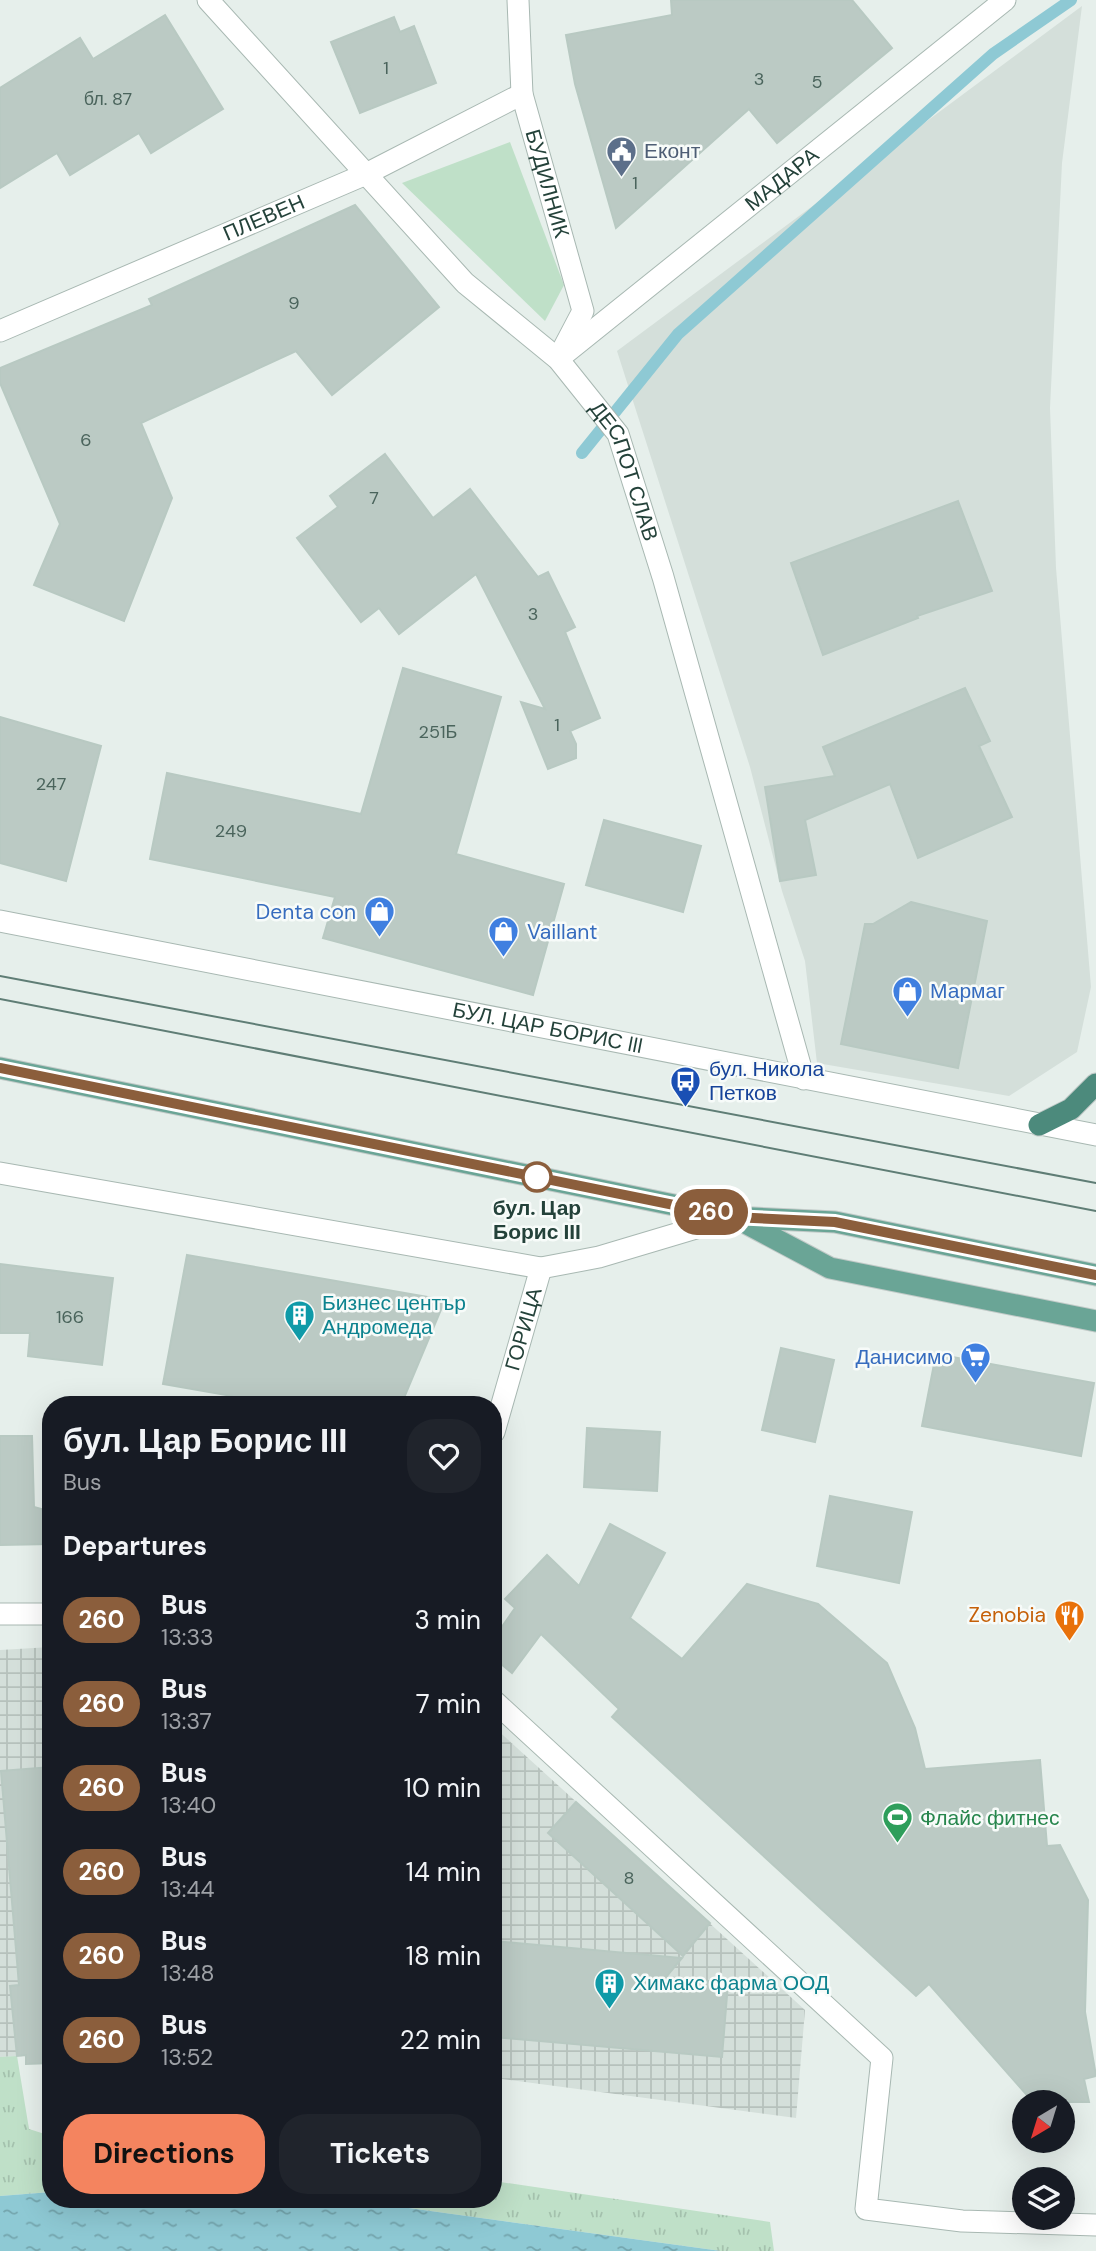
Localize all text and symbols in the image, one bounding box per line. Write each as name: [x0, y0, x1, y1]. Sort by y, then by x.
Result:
house number: 1: [383, 56, 389, 80]
house number: 3: [754, 67, 764, 91]
house number: 5: [812, 70, 822, 94]
house number: бл. 87: [84, 87, 132, 111]
street label: БУДИЛНИК: [519, 126, 576, 242]
public building icon: Еконт: [604, 134, 638, 178]
place label: Еконт: [644, 137, 701, 165]
street label: МАДАРА: [739, 141, 824, 217]
house number: 1: [632, 171, 638, 195]
street label: ПЛЕВЕН: [219, 188, 309, 248]
house number: 9: [288, 291, 300, 315]
street label: ДЕСПОТ СЛАВ: [583, 395, 665, 544]
house number: 6: [80, 428, 92, 452]
house number: 7: [369, 486, 379, 510]
house number: 3: [528, 602, 538, 626]
house number: 1: [554, 713, 560, 737]
house number: 251Б: [419, 720, 457, 744]
house number: 247: [36, 772, 66, 796]
house number: 249: [215, 819, 247, 843]
shop icon: Denta con: [362, 895, 396, 939]
place label: Denta con: [256, 898, 356, 926]
shop icon: Vaillant: [487, 915, 521, 959]
place label: Vaillant: [527, 918, 597, 946]
shop icon: Мармаг: [890, 974, 924, 1018]
place label: Мармаг: [930, 977, 1005, 1005]
street label: БУЛ. ЦАР БОРИС III: [450, 996, 645, 1060]
place label: бул. Никола Петков: [709, 1055, 824, 1107]
bus stop icon: бул. Никола Петков: [669, 1064, 703, 1108]
marker: бул. Цар Борис ІІІ: [522, 1162, 552, 1192]
line badge: 260: [671, 1189, 751, 1235]
place label: бул. Цар Борис ІІІ: [493, 1194, 581, 1246]
text: 260: [688, 1196, 734, 1227]
street label: ГОРИЦА: [498, 1284, 549, 1374]
place label: Бизнес център Андромеда: [322, 1289, 466, 1341]
building icon: Бизнес център Андромеда: [282, 1298, 316, 1342]
house number: 166: [56, 1305, 84, 1329]
supermarket icon: Данисимо: [959, 1340, 993, 1384]
place label: Данисимо: [855, 1343, 953, 1371]
text: бул. Цар Борис ІІІ: [63, 1419, 347, 1462]
button: heart: [407, 1419, 481, 1493]
text: Bus: [63, 1467, 102, 1497]
text: Departures: [63, 1529, 207, 1563]
text: Bus: [161, 1588, 207, 1622]
restaurant icon: Zenobia: [1052, 1598, 1086, 1642]
place label: Zenobia: [969, 1601, 1046, 1629]
text: 3 min: [414, 1603, 481, 1637]
text: 260: [79, 1604, 124, 1635]
text: 13:33: [161, 1622, 214, 1652]
text: Bus: [161, 1672, 207, 1706]
text: 7 min: [416, 1687, 481, 1721]
text: 260: [79, 1688, 124, 1719]
text: 13:37: [161, 1706, 212, 1736]
text: Bus: [161, 1756, 207, 1790]
text: 10 min: [404, 1771, 481, 1805]
text: 260: [79, 1772, 124, 1803]
text: 13:40: [161, 1790, 216, 1820]
sports icon: Флайс фитнес: [880, 1801, 914, 1845]
place label: Флайс фитнес: [920, 1804, 1059, 1832]
text: Bus: [161, 1840, 207, 1874]
text: 14 min: [406, 1855, 481, 1889]
text: 260: [79, 1856, 124, 1887]
house number: 8: [624, 1866, 634, 1890]
text: 13:44: [161, 1874, 214, 1904]
text: Bus: [161, 1924, 207, 1958]
text: 18 min: [406, 1939, 481, 1973]
text: 260: [79, 1940, 124, 1971]
text: 13:48: [161, 1958, 214, 1988]
building icon: Химакс фарма ООД: [593, 1966, 627, 2010]
place label: Химакс фарма ООД: [633, 1969, 829, 1997]
text: Bus: [161, 2008, 207, 2042]
text: 22 min: [400, 2023, 481, 2057]
text: 260: [79, 2024, 124, 2055]
text: 13:52: [161, 2042, 213, 2072]
north arrow: [1012, 2090, 1074, 2152]
map controls: [1012, 2090, 1075, 2230]
button: Directions: [63, 2114, 265, 2194]
button: Tickets: [279, 2114, 481, 2194]
button: layers: [1012, 2167, 1075, 2230]

